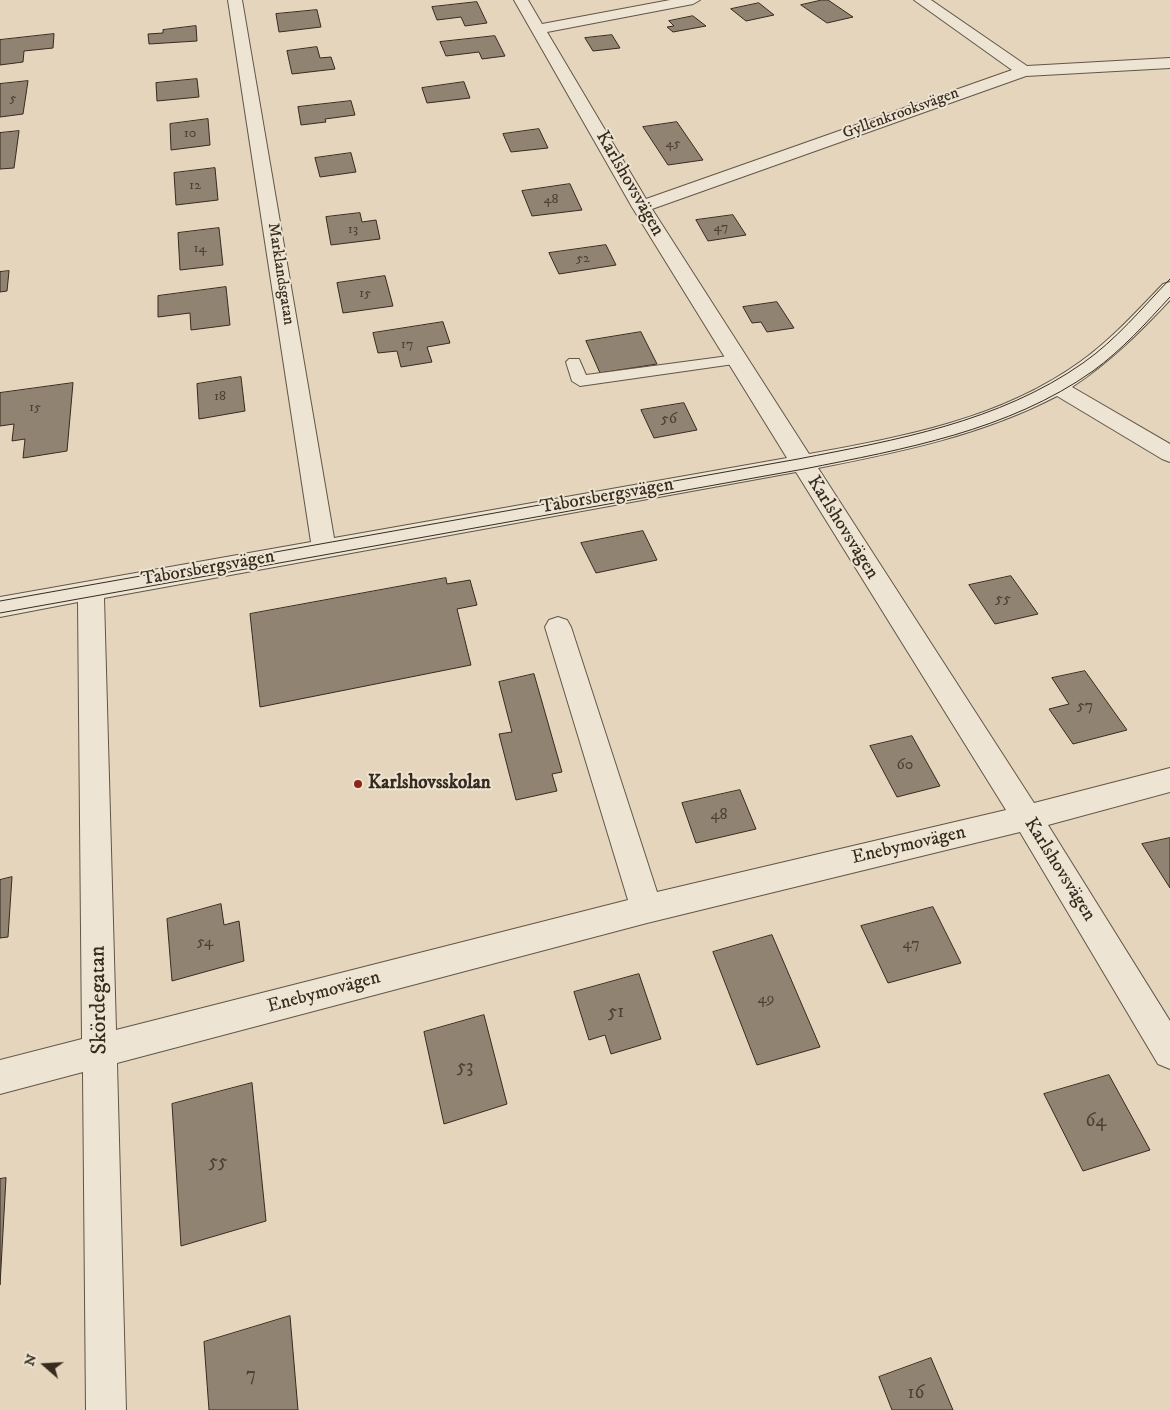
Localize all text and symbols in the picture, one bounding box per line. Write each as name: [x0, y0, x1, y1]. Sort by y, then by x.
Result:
street label: Gyllenkrooksvägen: [840, 84, 962, 144]
house number: 5: [10, 91, 16, 107]
house number: 10: [184, 126, 196, 142]
street label: Karlshovsvägen: [590, 127, 668, 241]
house number: 45: [666, 136, 680, 152]
house number: 12: [189, 178, 201, 194]
house number: 48: [543, 192, 559, 208]
house number: 47: [714, 220, 728, 236]
street label: Marklandsgatan: [262, 221, 298, 327]
house number: 13: [348, 222, 358, 238]
house number: 14: [193, 241, 207, 257]
house number: 52: [576, 251, 590, 267]
house number: 15: [359, 286, 371, 302]
house number: 17: [401, 337, 413, 353]
house number: 18: [214, 389, 226, 405]
house number: 15: [29, 400, 41, 416]
house number: 56: [661, 410, 677, 430]
street label: Karlshovsvägen: [801, 472, 883, 584]
street label: Taborsbergsvägen: [538, 474, 676, 520]
street label: Taborsbergsvägen: [139, 546, 277, 592]
house number: 55: [995, 590, 1011, 610]
house number: 57: [1077, 697, 1093, 717]
house number: 60: [897, 756, 913, 776]
place label: Karlshovsskolan: [368, 773, 491, 795]
marker: Karlshovsskolan: [352, 778, 364, 790]
house number: 48: [710, 806, 728, 826]
street label: Karlshovsvägen: [1018, 814, 1100, 926]
street label: Enebymovägen: [850, 822, 968, 870]
house number: 54: [197, 933, 213, 953]
house number: 47: [902, 935, 920, 955]
street label: Skördegatan: [86, 945, 114, 1055]
street label: Enebymovägen: [265, 967, 383, 1019]
house number: 49: [757, 990, 775, 1010]
house number: 51: [608, 1002, 624, 1024]
house number: 53: [457, 1057, 473, 1079]
house number: 64: [1086, 1111, 1106, 1133]
house number: 55: [209, 1152, 227, 1174]
north arrow: [20, 1340, 70, 1390]
text: N: [20, 1352, 41, 1368]
house number: 7: [246, 1365, 256, 1387]
house number: 16: [908, 1383, 924, 1405]

